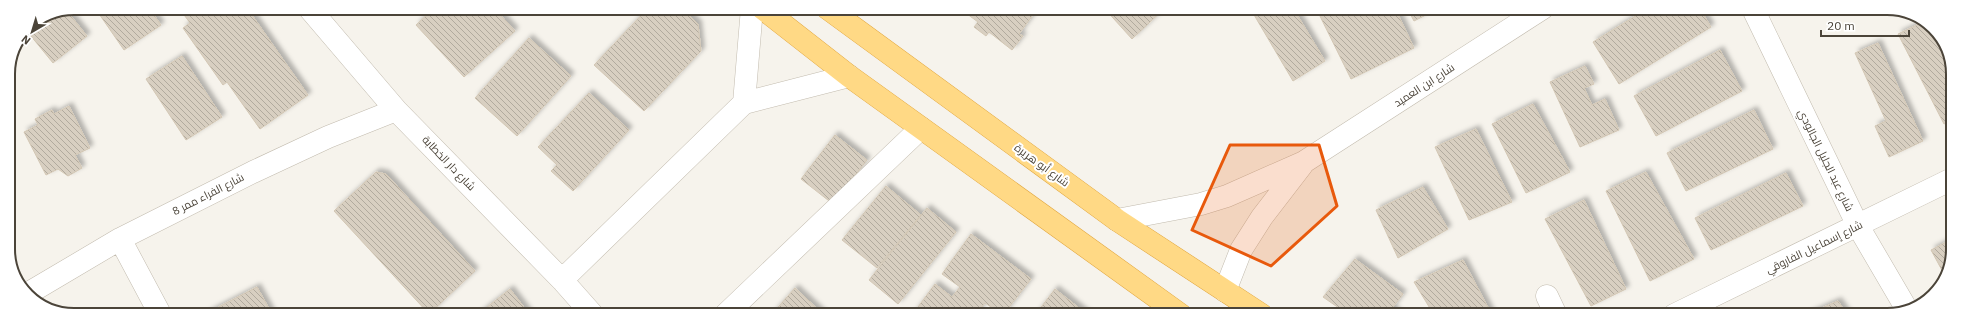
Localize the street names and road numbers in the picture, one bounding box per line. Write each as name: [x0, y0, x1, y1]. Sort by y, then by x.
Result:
street label: شارع ابن العميد: [1391, 60, 1458, 111]
street label: شارع عبد الجليل الجالودي: [1793, 107, 1857, 214]
street label: شارع دار الخطابة: [419, 133, 479, 194]
street label: شارع أبو هريرة: [1011, 140, 1072, 190]
street label: شارع الفراء ممر 8: [170, 170, 247, 219]
street label: شارع إسماعيل الفاروقي: [1763, 217, 1866, 278]

